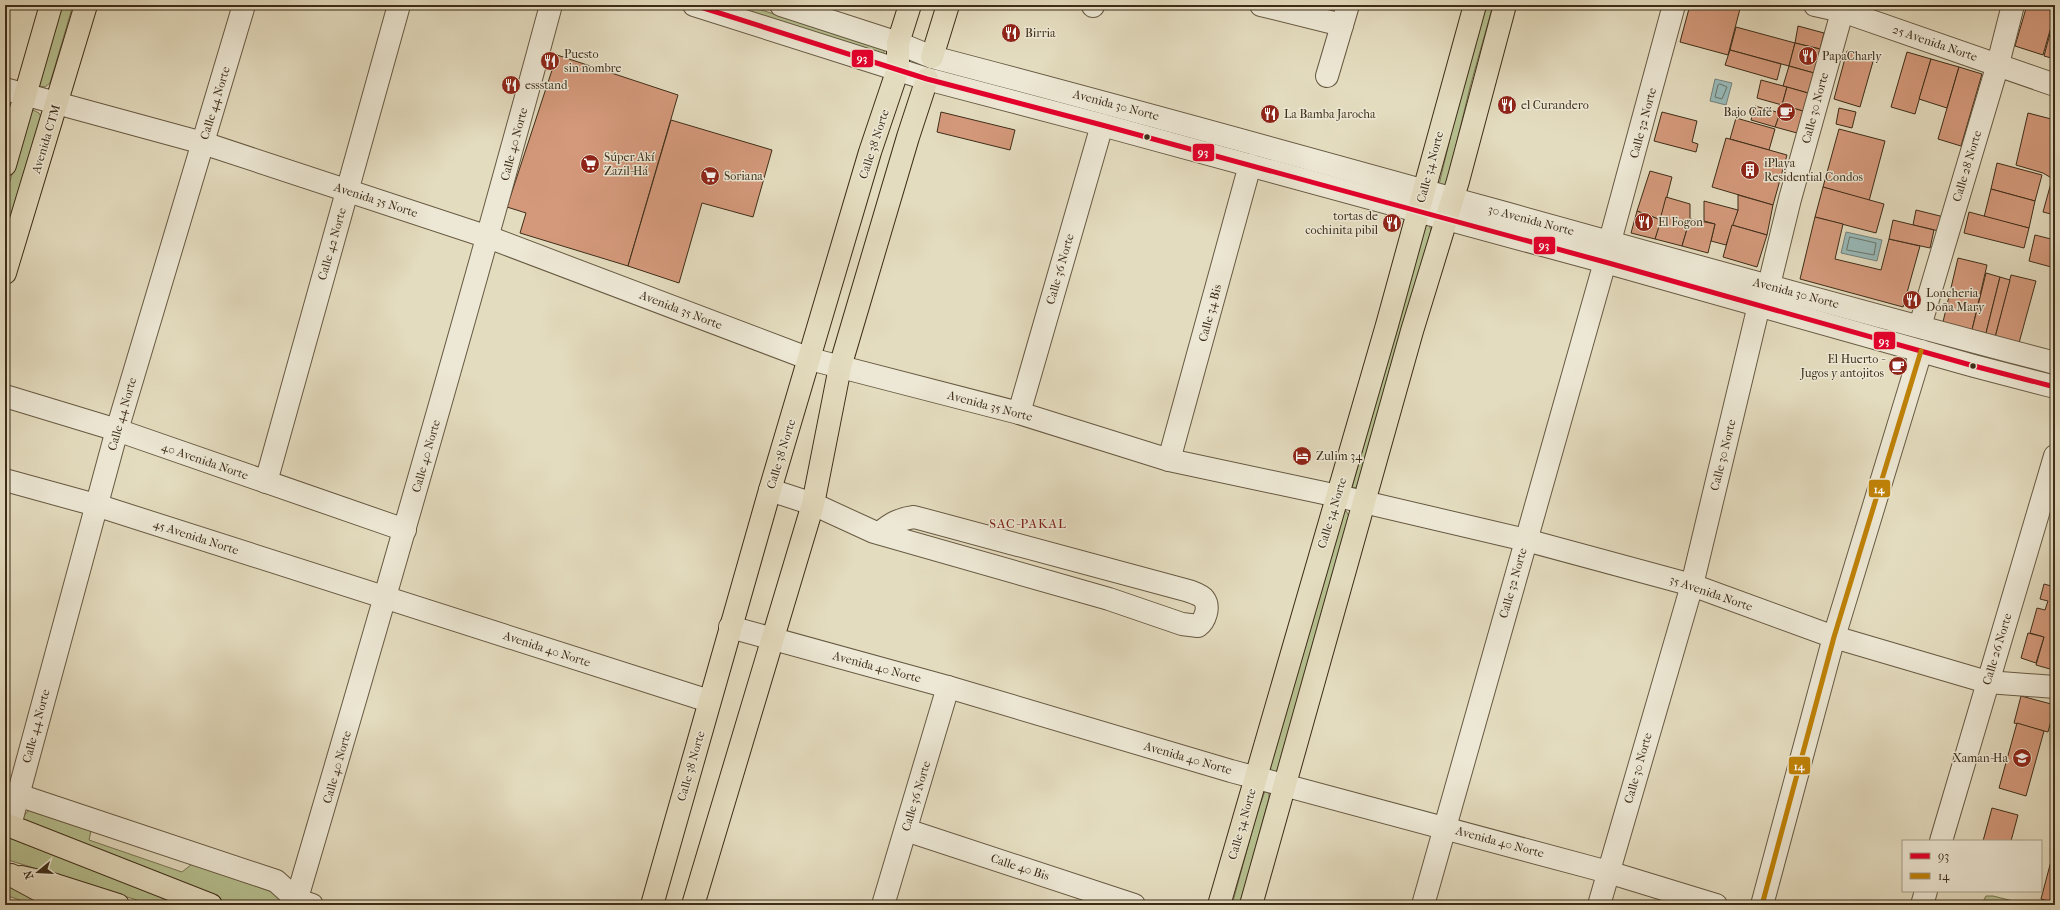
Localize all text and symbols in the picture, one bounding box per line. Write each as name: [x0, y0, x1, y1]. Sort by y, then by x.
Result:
restaurant icon: Birria: [1000, 22, 1022, 44]
street label: 25 Avenida Norte: [1891, 22, 1979, 64]
place label: Birria: [1025, 26, 1056, 40]
restaurant icon: PapaCharly: [1797, 45, 1819, 67]
place label: Puesto sin nombre: [564, 47, 622, 75]
line badge: 93: [851, 49, 874, 68]
place label: PapaCharly: [1822, 49, 1882, 63]
restaurant icon: Puesto sin nombre: [539, 50, 561, 72]
text: 93: [856, 52, 868, 65]
street label: Calle 44 Norte: [197, 65, 233, 141]
street label: Calle 30 Norte: [1799, 71, 1831, 145]
restaurant icon: essstand: [500, 74, 522, 96]
place label: essstand: [525, 78, 568, 92]
street label: Calle 32 Norte: [1627, 86, 1659, 160]
street label: Avenida 30 Norte: [1070, 87, 1161, 123]
restaurant icon: el Curandero: [1496, 94, 1518, 116]
place label: el Curandero: [1521, 98, 1589, 112]
cafe icon: Bajo Café: [1775, 101, 1797, 123]
street label: Avenida CTM: [29, 103, 63, 176]
restaurant icon: La Bamba Jarocha: [1259, 103, 1281, 125]
place label: Bajo Café: [1724, 105, 1772, 119]
street label: Calle 40 Norte: [498, 106, 531, 182]
street label: Calle 38 Norte: [856, 107, 892, 181]
place label: La Bamba Jarocha: [1284, 107, 1376, 121]
street label: Calle 28 Norte: [1950, 129, 1984, 203]
street label: Calle 34 Norte: [1414, 130, 1446, 204]
unlabelled marker: [1142, 132, 1152, 142]
line badge: 93: [1192, 143, 1215, 162]
text: 93: [1197, 146, 1209, 159]
place label: Súper Akí Zazil-Há: [604, 150, 655, 178]
supermarket icon: Súper Akí Zazil-Há: [579, 153, 601, 175]
place label: iPlaya Residential Condos: [1764, 156, 1864, 184]
building icon: iPlaya Residential Condos: [1739, 159, 1761, 181]
supermarket icon: Soriana: [699, 165, 721, 187]
place label: Soriana: [724, 169, 763, 183]
street label: Avenida 35 Norte: [331, 180, 420, 220]
street label: 30 Avenida Norte: [1486, 202, 1576, 238]
street label: Calle 42 Norte: [315, 206, 349, 282]
place label: tortas de cochinita pibil: [1305, 209, 1379, 237]
restaurant icon: El Fogon: [1633, 211, 1655, 233]
restaurant icon: tortas de cochinita pibil: [1381, 212, 1403, 234]
place label: El Fogon: [1658, 215, 1703, 229]
street label: Calle 36 Norte: [1043, 232, 1077, 306]
line badge: 93: [1533, 236, 1556, 255]
text: 93: [1538, 239, 1550, 252]
street label: Avenida 30 Norte: [1750, 275, 1841, 311]
street label: Calle 34 Bis: [1196, 282, 1225, 343]
place label: Loncheria Doña Mary: [1926, 286, 1985, 314]
street label: Avenida 35 Norte: [637, 287, 724, 332]
restaurant icon: Loncheria Doña Mary: [1901, 289, 1923, 311]
line badge: 93: [1873, 331, 1896, 350]
text: 93: [1878, 335, 1890, 348]
place label: El Huerto - Jugos y antojitos: [1799, 352, 1886, 380]
cafe icon: El Huerto - Jugos y antojitos: [1887, 355, 1909, 377]
unlabelled marker: [1968, 361, 1978, 371]
street label: Calle 44 Norte: [105, 376, 139, 452]
street label: Avenida 35 Norte: [945, 388, 1034, 424]
street label: Calle 38 Norte: [764, 417, 798, 491]
street label: Calle 40 Norte: [409, 418, 443, 494]
street label: Calle 30 Norte: [1707, 418, 1739, 492]
street label: 40 Avenida Norte: [160, 440, 250, 482]
hotel icon: Zulim 34: [1291, 445, 1313, 467]
place label: Zulim 34: [1316, 449, 1363, 463]
street label: Calle 34 Norte: [1315, 476, 1349, 550]
line badge: 14: [1868, 479, 1891, 498]
text: 14: [1874, 483, 1885, 496]
district label: SAC-PAKAL: [989, 516, 1067, 531]
street label: 45 Avenida Norte: [151, 517, 241, 557]
street label: Calle 32 Norte: [1496, 546, 1530, 620]
street label: 35 Avenida Norte: [1667, 572, 1755, 614]
street label: Calle 26 Norte: [1979, 611, 2015, 687]
street label: Avenida 40 Norte: [501, 628, 592, 670]
street label: Avenida 40 Norte: [830, 648, 923, 686]
street label: Calle 44 Norte: [19, 688, 53, 764]
street label: Calle 40 Norte: [320, 729, 354, 805]
street label: Calle 38 Norte: [674, 729, 708, 803]
street label: Calle 30 Norte: [1621, 731, 1655, 805]
street label: Avenida 40 Norte: [1141, 738, 1234, 777]
school or university icon: Xaman-Ha: [2011, 747, 2033, 769]
place label: Xaman-Ha: [1952, 751, 2008, 765]
line badge: 14: [1788, 756, 1811, 775]
street label: Calle 36 Norte: [899, 759, 933, 833]
text: 14: [1794, 760, 1805, 773]
street label: Calle 34 Norte: [1225, 787, 1259, 861]
street label: Avenida 40 Norte: [1453, 823, 1546, 861]
legend: [1902, 840, 2042, 892]
text: 93: [1938, 849, 1949, 863]
street label: Calle 40 Bis: [989, 851, 1052, 883]
north arrow: [18, 852, 58, 892]
text: N: [21, 868, 36, 881]
text: 14: [1938, 869, 1950, 883]

